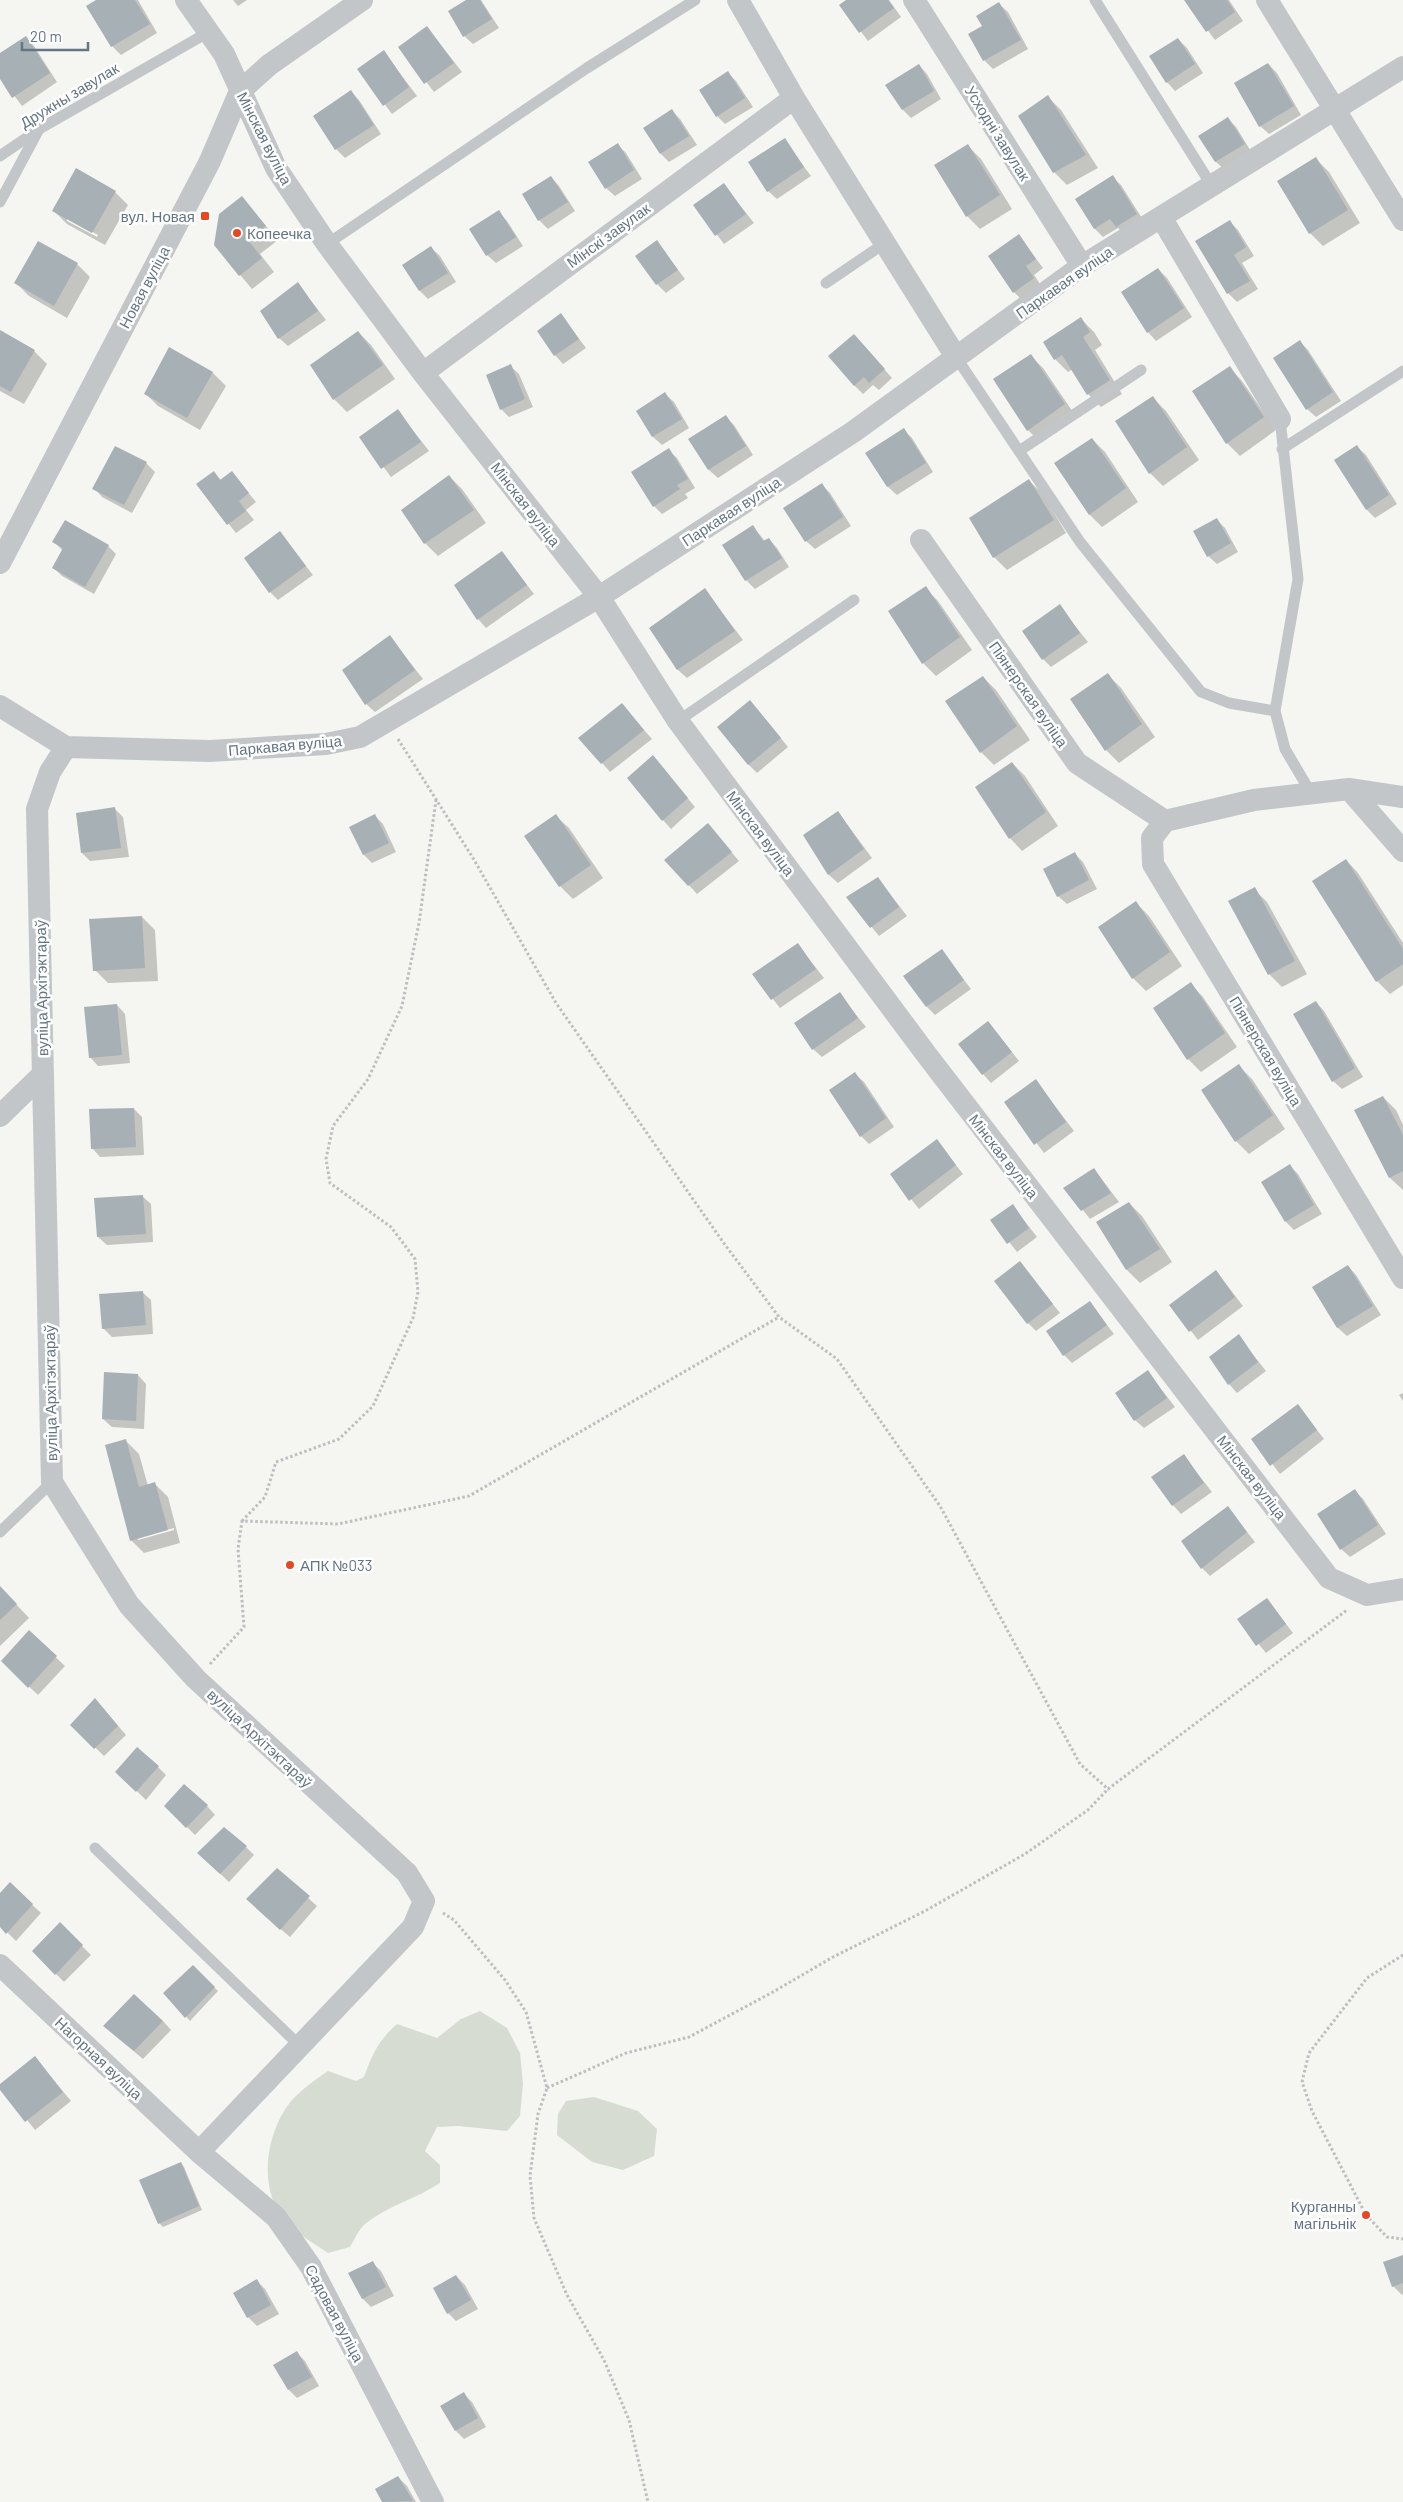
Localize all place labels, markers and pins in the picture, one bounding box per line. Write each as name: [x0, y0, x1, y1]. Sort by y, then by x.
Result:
place label: вул. Новая: [121, 207, 195, 225]
marker: вул. Новая: [199, 210, 211, 222]
place label: Копеечка: [247, 224, 312, 242]
marker: Копеечка: [231, 227, 243, 239]
place label: АПК №033: [300, 1556, 372, 1574]
marker: АПК №033: [284, 1559, 296, 1571]
place label: Курганны магільнік: [1291, 2197, 1356, 2232]
marker: Курганны магільнік: [1360, 2209, 1372, 2221]

